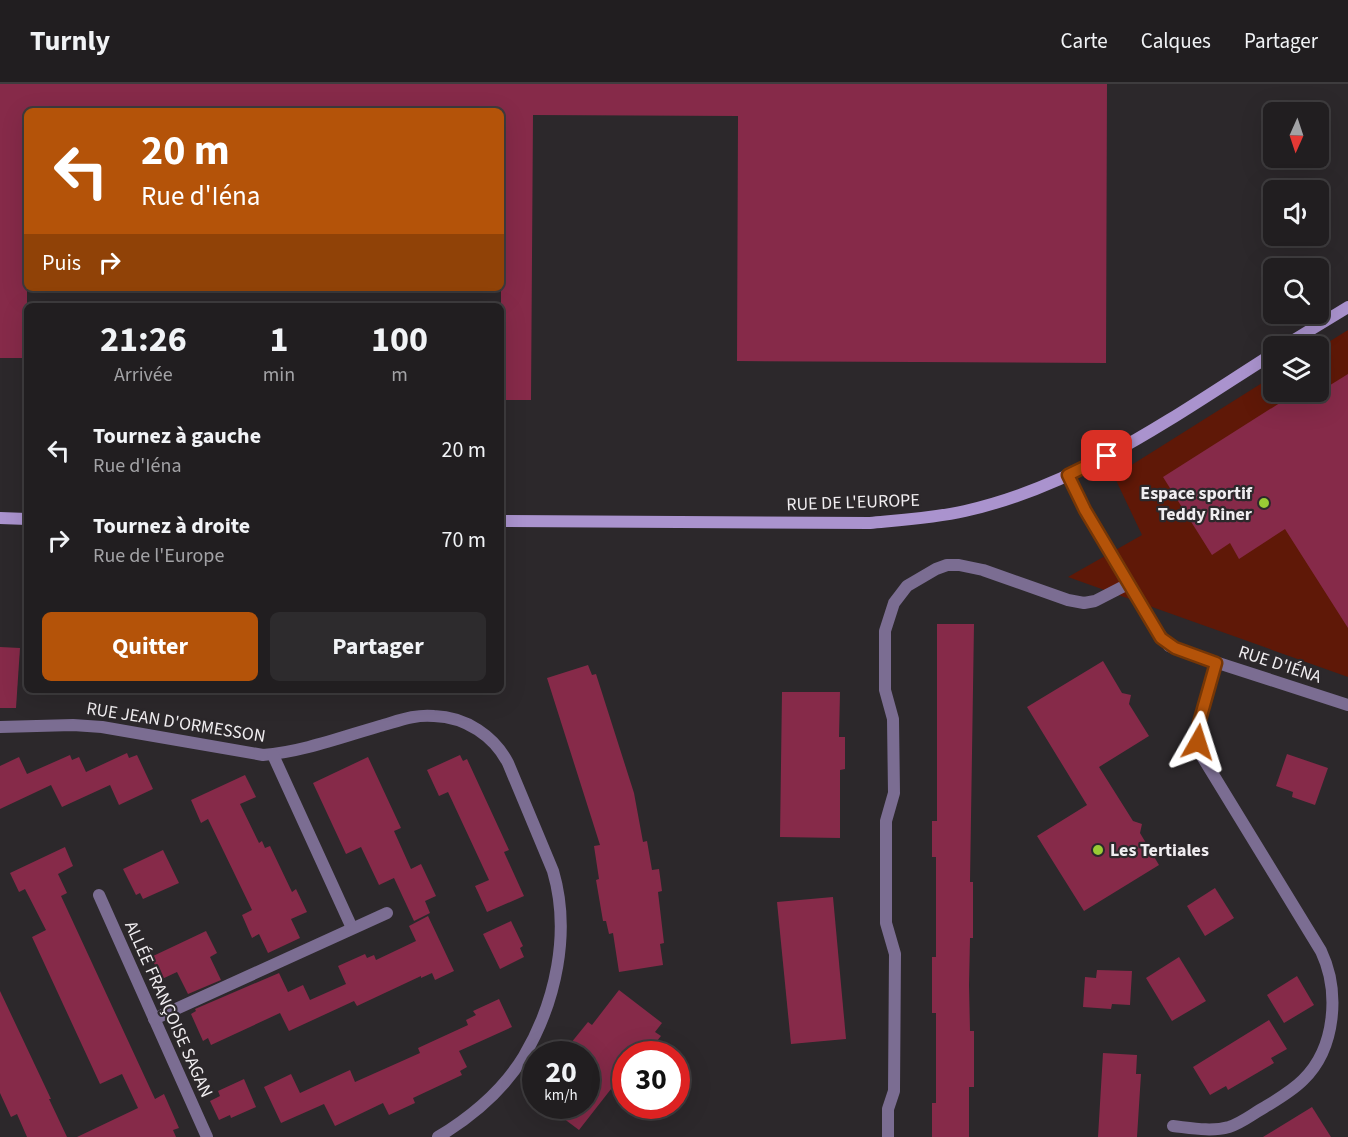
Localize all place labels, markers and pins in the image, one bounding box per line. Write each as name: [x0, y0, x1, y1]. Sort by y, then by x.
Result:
pin: [1081, 430, 1132, 481]
place label: Espace sportif Teddy Riner: [1140, 481, 1253, 527]
marker: Espace sportif Teddy Riner: [1257, 496, 1271, 510]
place label: Les Tertiales: [1110, 838, 1209, 863]
marker: Les Tertiales: [1091, 843, 1105, 857]

